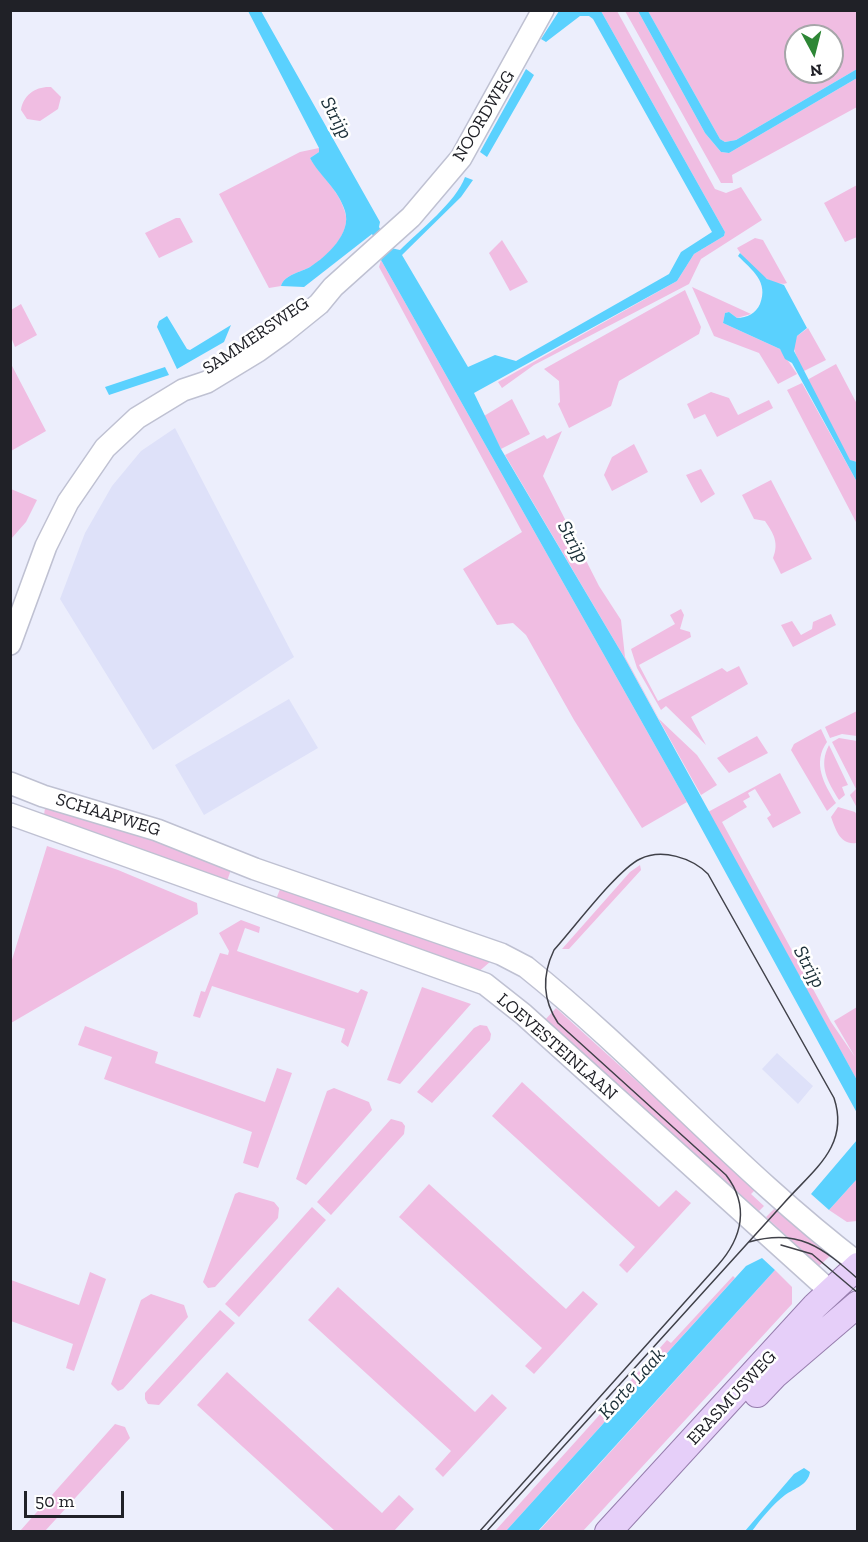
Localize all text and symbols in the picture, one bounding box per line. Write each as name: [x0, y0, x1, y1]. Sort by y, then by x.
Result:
north arrow: [784, 24, 844, 84]
text: N: [809, 60, 823, 81]
street label: NOORDWEG: [448, 67, 520, 165]
water label: Strijp: [315, 93, 357, 143]
street label: SAMMERSWEG: [199, 292, 313, 380]
water label: Strijp: [552, 517, 594, 567]
street label: SCHAAPWEG: [53, 789, 163, 841]
water label: Strijp: [788, 942, 830, 992]
street label: LOEVESTEINLAAN: [492, 989, 622, 1105]
water label: Korte Laak: [594, 1343, 670, 1425]
street label: ERASMUSWEG: [683, 1346, 781, 1450]
scale bar: [27, 1479, 128, 1517]
text: 50 m: [35, 1490, 74, 1512]

